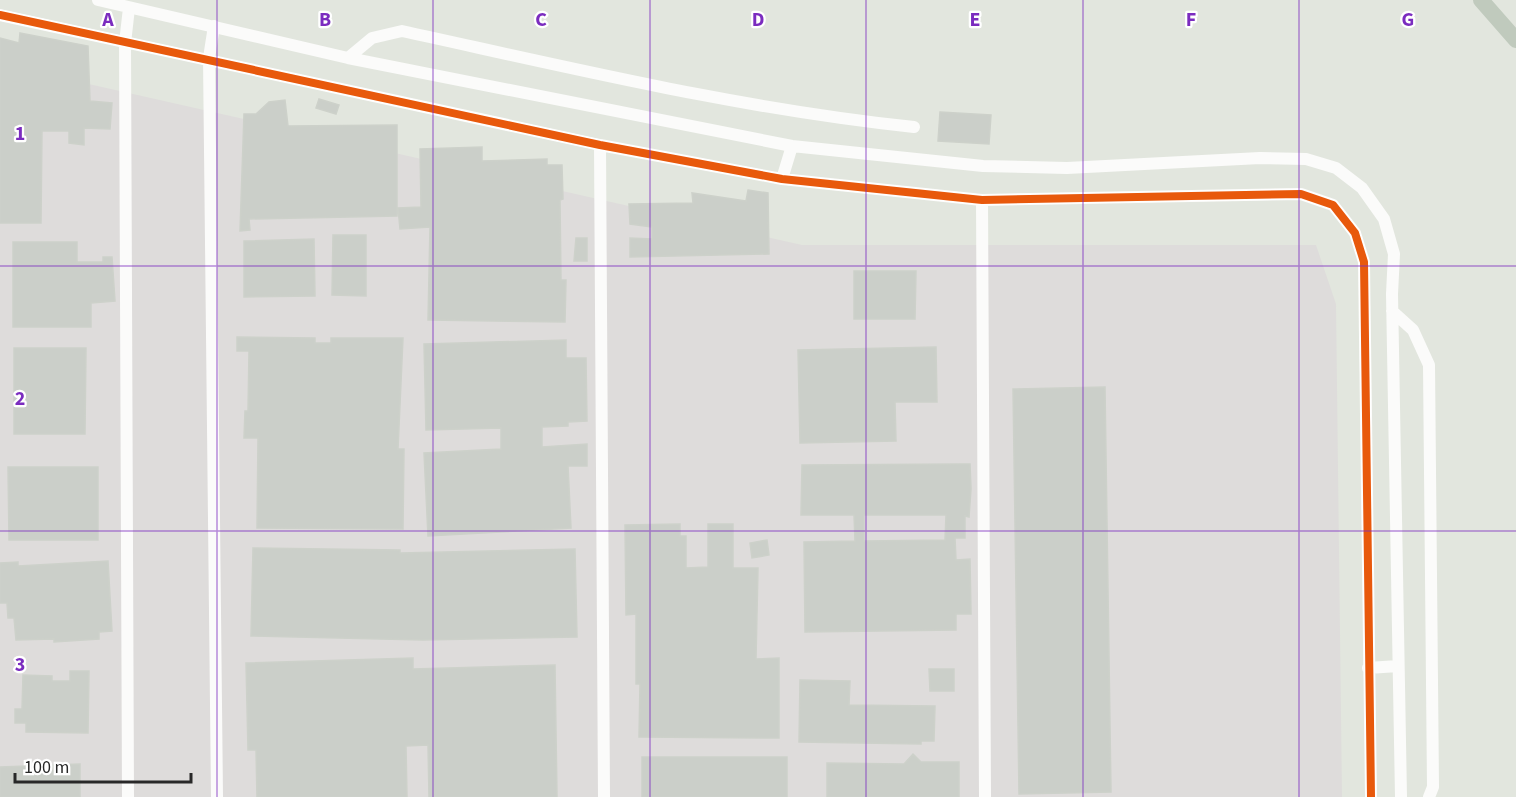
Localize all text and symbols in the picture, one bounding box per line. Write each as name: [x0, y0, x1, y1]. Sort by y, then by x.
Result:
text: A: [101, 6, 114, 34]
text: B: [319, 6, 331, 34]
text: C: [535, 6, 547, 34]
text: D: [752, 6, 764, 34]
text: E: [970, 6, 980, 34]
text: F: [1186, 6, 1196, 34]
text: G: [1402, 6, 1414, 34]
text: 1: [15, 120, 25, 148]
text: 2: [15, 385, 25, 413]
text: 3: [15, 651, 25, 679]
scale bar: [15, 746, 190, 784]
text: 100 m: [24, 755, 69, 780]

